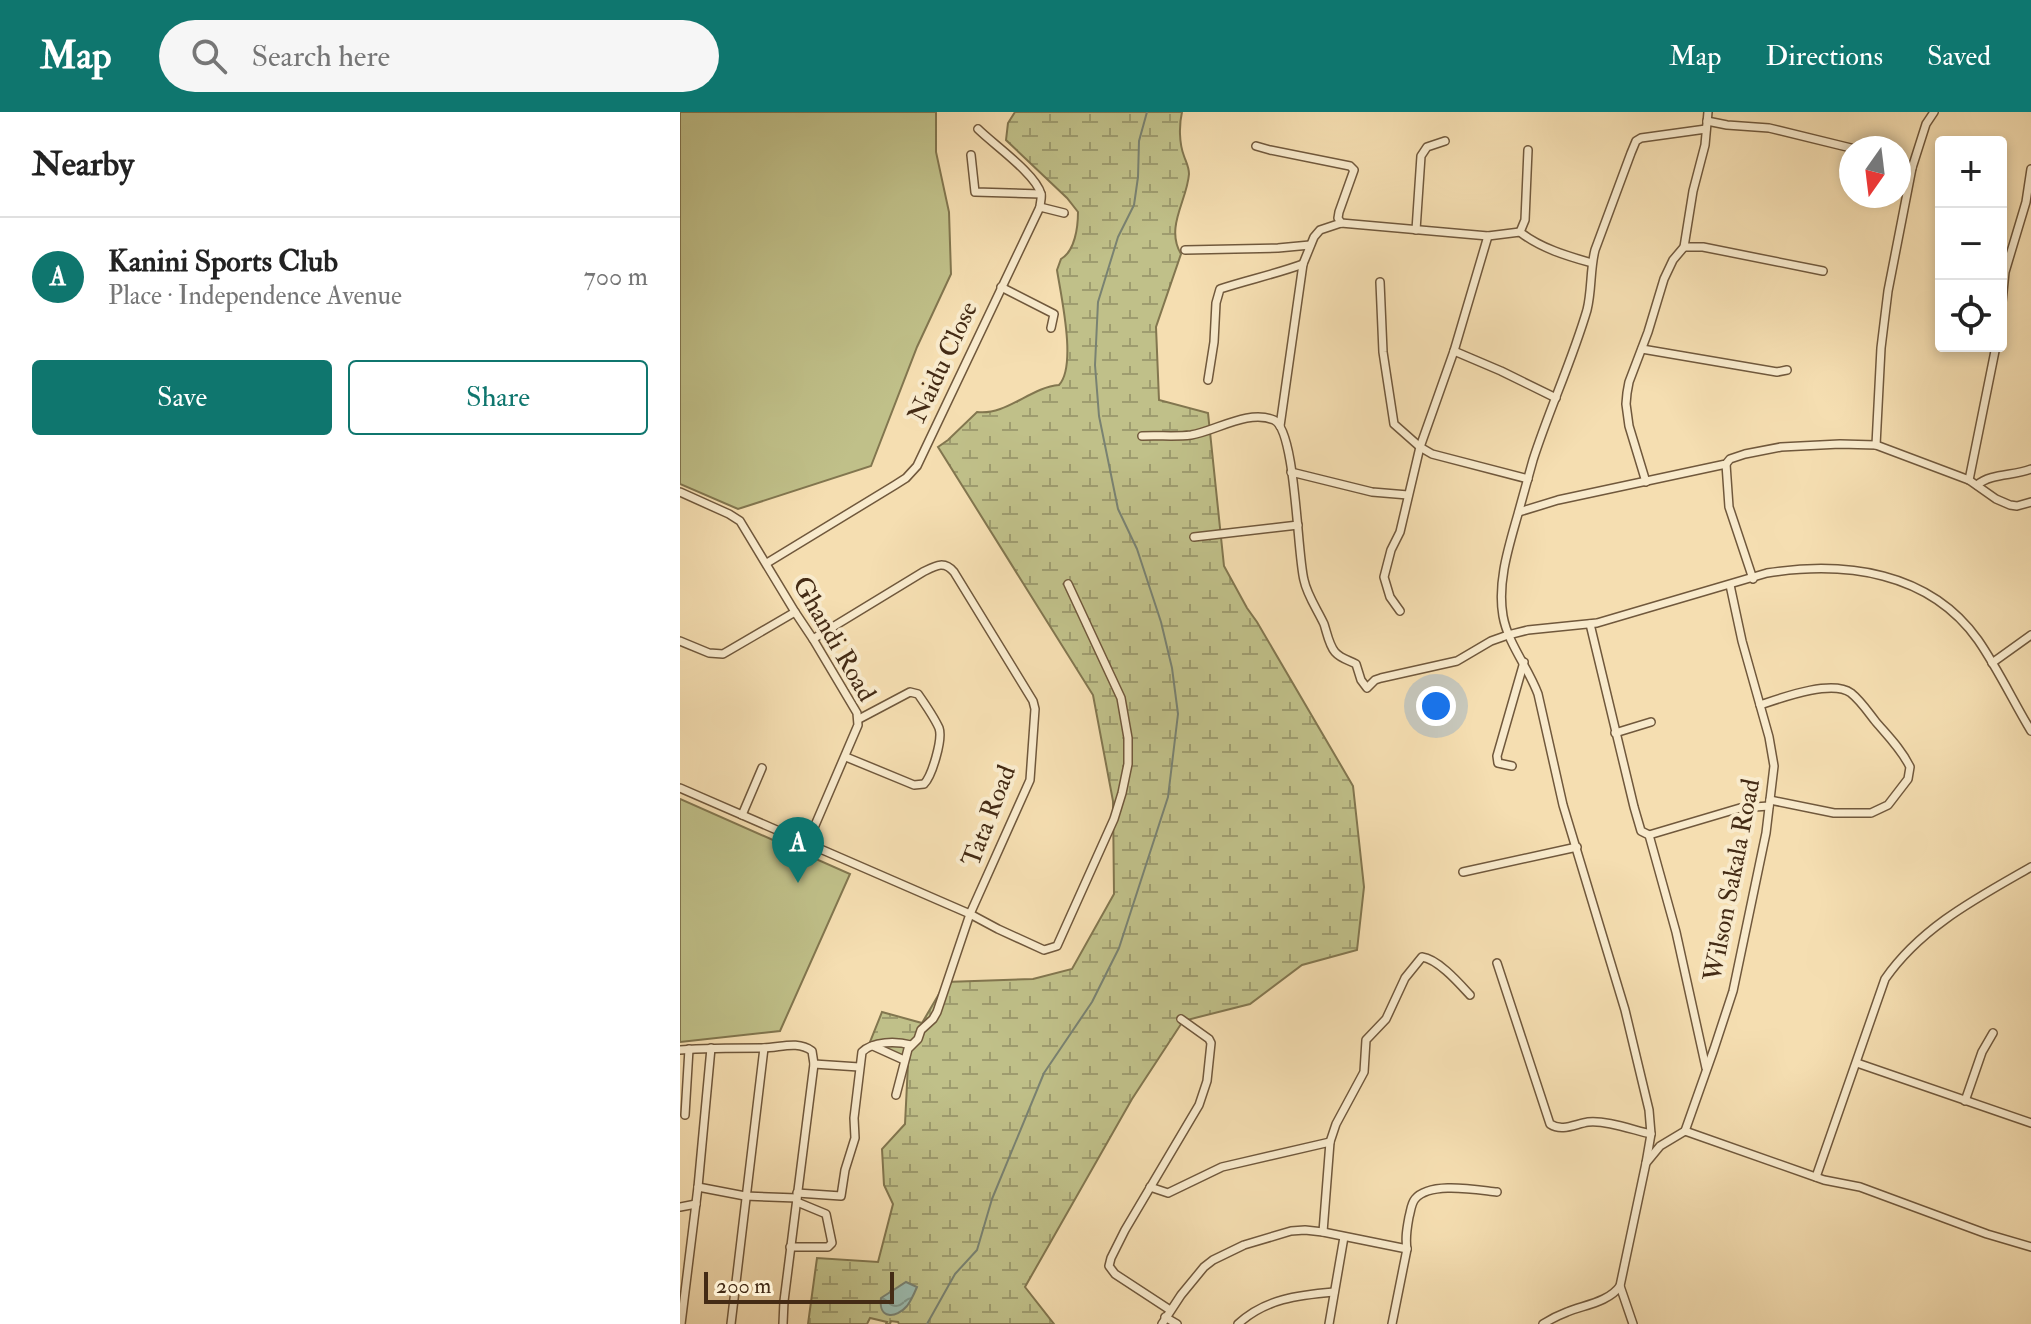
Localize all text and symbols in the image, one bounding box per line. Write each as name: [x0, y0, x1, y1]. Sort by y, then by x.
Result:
search box: [159, 20, 719, 92]
text: Map: [40, 32, 111, 80]
icon: search: [187, 34, 231, 78]
text: Search here: [251, 38, 390, 75]
text: Map: [1669, 39, 1722, 74]
text: Directions: [1766, 39, 1883, 74]
text: Saved: [1927, 39, 1991, 74]
north arrow: [1839, 136, 1911, 208]
map controls: [1935, 136, 2007, 352]
button: +: [1935, 136, 2007, 208]
text: Nearby: [32, 143, 134, 186]
button: −: [1935, 208, 2007, 280]
text: Kanini Sports Club: [108, 243, 338, 280]
text: A: [50, 261, 66, 293]
text: 700 m: [584, 261, 648, 293]
text: Place · Independence Avenue: [108, 280, 402, 312]
button: locate: [1935, 280, 2007, 352]
street label: Naidu Close: [901, 296, 985, 428]
button: Save: [32, 360, 332, 435]
button: Share: [348, 360, 648, 435]
street label: Ghandi Road: [785, 571, 883, 707]
your location: [1416, 686, 1456, 726]
street label: Tata Road: [955, 761, 1023, 871]
street label: Wilson Sakala Road: [1696, 776, 1767, 985]
pin: A: [772, 817, 824, 883]
scale bar: [704, 1268, 894, 1304]
text: 200 m: [716, 1272, 771, 1300]

